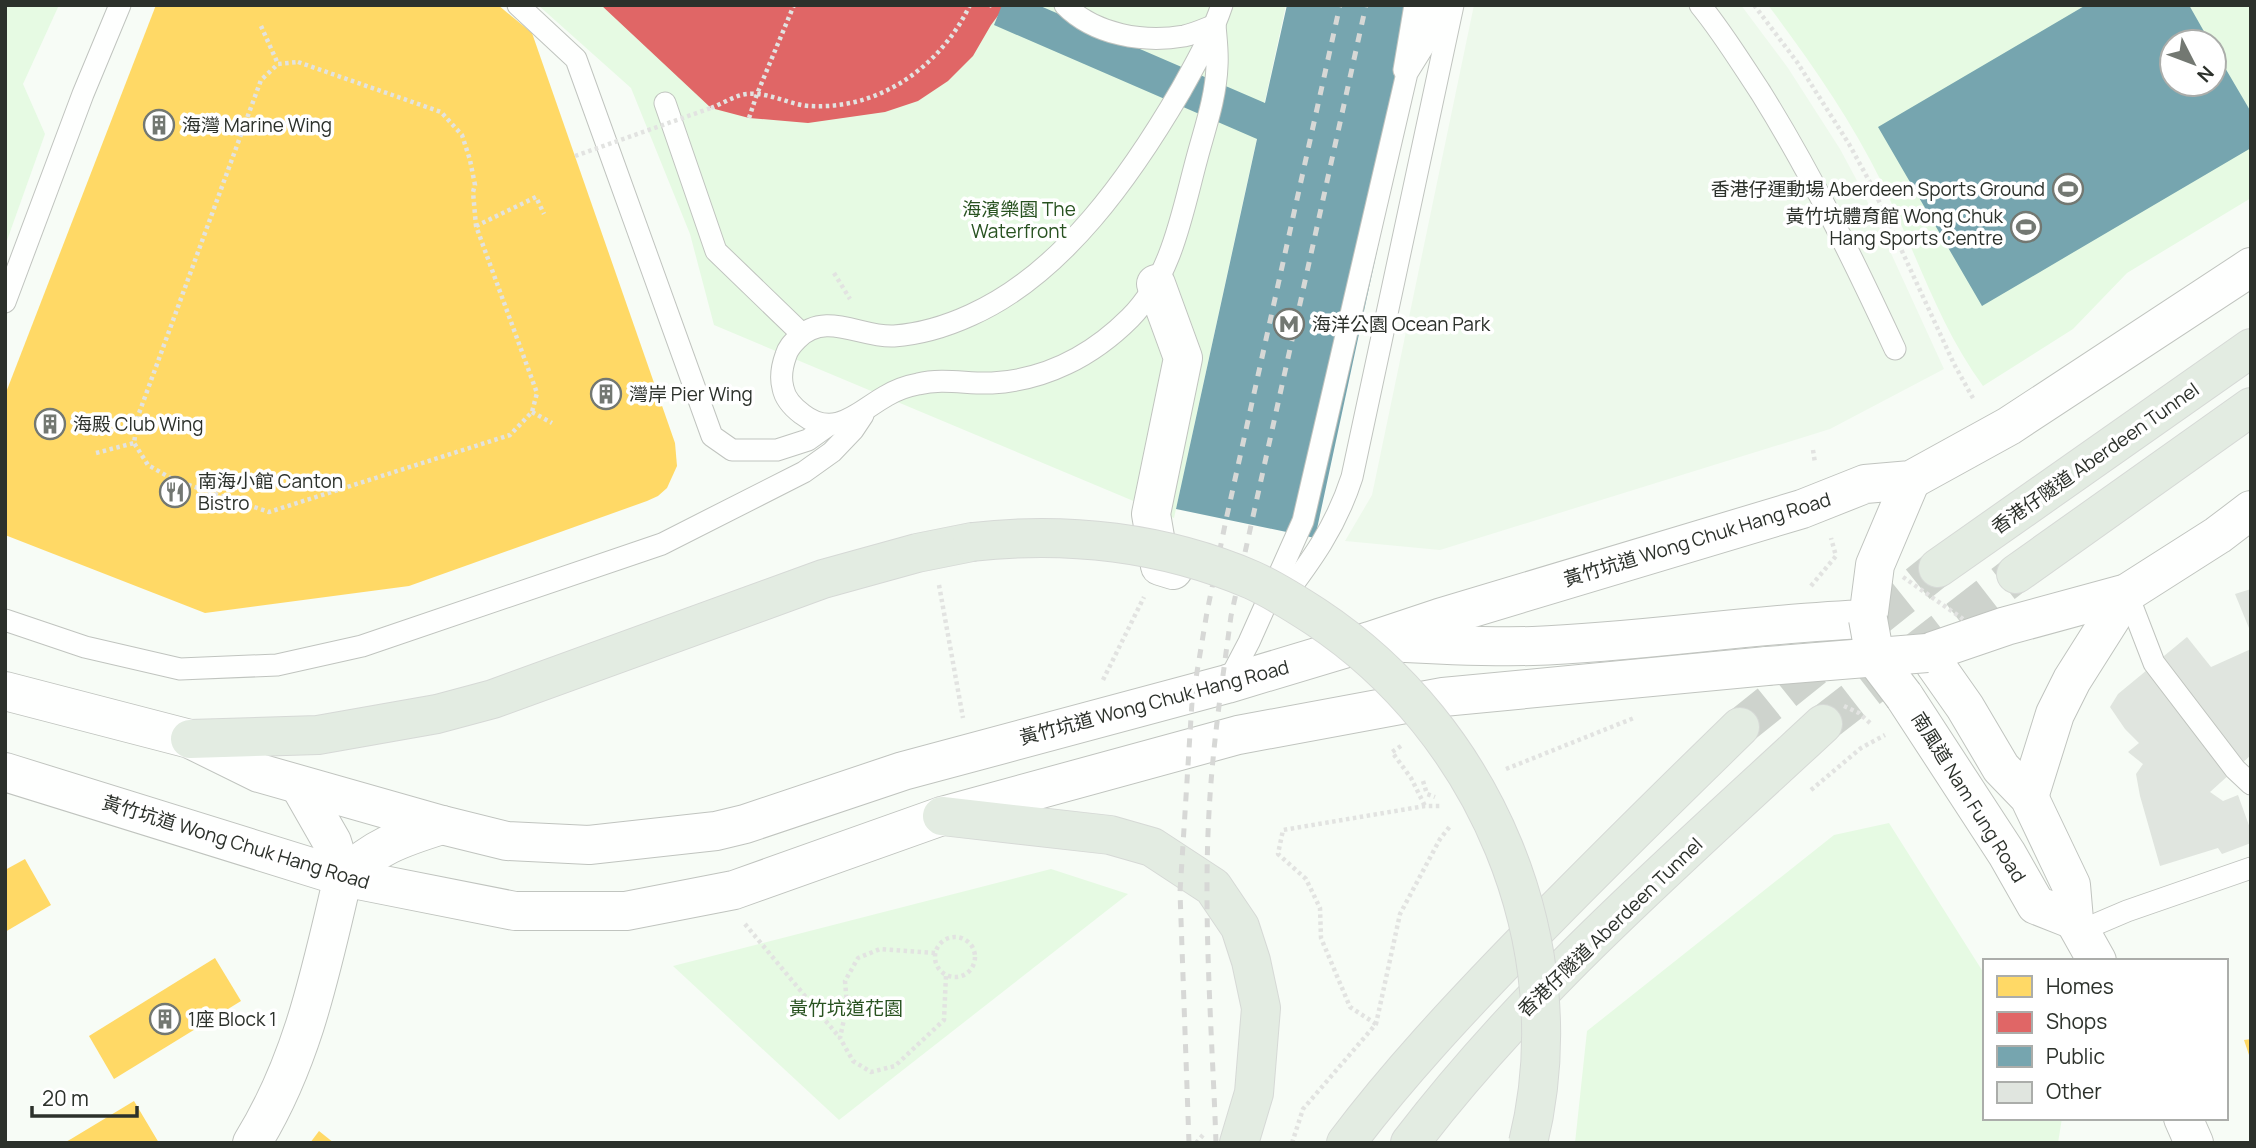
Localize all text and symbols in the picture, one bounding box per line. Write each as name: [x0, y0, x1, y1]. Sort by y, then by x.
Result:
north arrow: [2158, 28, 2228, 98]
text: N: [2191, 61, 2220, 88]
building icon: 海灣 Marine Wing: [142, 108, 176, 142]
place label: 海灣 Marine Wing: [182, 112, 332, 138]
sports icon: 香港仔運動場 Aberdeen Sports Ground: [2051, 172, 2085, 206]
place label: 香港仔運動場 Aberdeen Sports Ground: [1710, 176, 2045, 202]
park label: 海濱樂園 The Waterfront: [962, 196, 1076, 244]
place label: 黃竹坑體育館 Wong Chuk Hang Sports Centre: [1785, 203, 2004, 251]
sports icon: 黃竹坑體育館 Wong Chuk Hang Sports Centre: [2009, 210, 2043, 244]
metro station icon: 海洋公園 Ocean Park: [1272, 307, 1306, 341]
place label: 海洋公園 Ocean Park: [1312, 311, 1491, 337]
street label: 香港仔隧道 Aberdeen Tunnel: [1986, 376, 2204, 540]
building icon: 灣岸 Pier Wing: [589, 377, 623, 411]
place label: 灣岸 Pier Wing: [629, 381, 753, 407]
building icon: 海殿 Club Wing: [33, 407, 67, 441]
place label: 海殿 Club Wing: [73, 411, 204, 437]
place label: 南海小館 Canton Bistro: [198, 468, 343, 516]
restaurant icon: 南海小館 Canton Bistro: [158, 475, 192, 509]
street label: 黃竹坑道 Wong Chuk Hang Road: [1560, 486, 1834, 592]
street label: 黃竹坑道 Wong Chuk Hang Road: [1016, 653, 1292, 751]
street label: 南風道 Nam Fung Road: [1906, 707, 2032, 887]
street label: 黃竹坑道 Wong Chuk Hang Road: [99, 789, 373, 895]
street label: 香港仔隧道 Aberdeen Tunnel: [1512, 832, 1708, 1022]
legend: [1983, 959, 2228, 1120]
text: Homes: [2046, 972, 2114, 1000]
park label: 黃竹坑道花園: [789, 995, 903, 1021]
building icon: 1座 Block 1: [148, 1002, 182, 1036]
place label: 1座 Block 1: [188, 1006, 277, 1032]
text: Shops: [2046, 1007, 2107, 1035]
text: Public: [2046, 1042, 2105, 1070]
scale bar: [32, 1074, 136, 1118]
text: Other: [2046, 1077, 2102, 1105]
text: 20 m: [42, 1084, 89, 1112]

